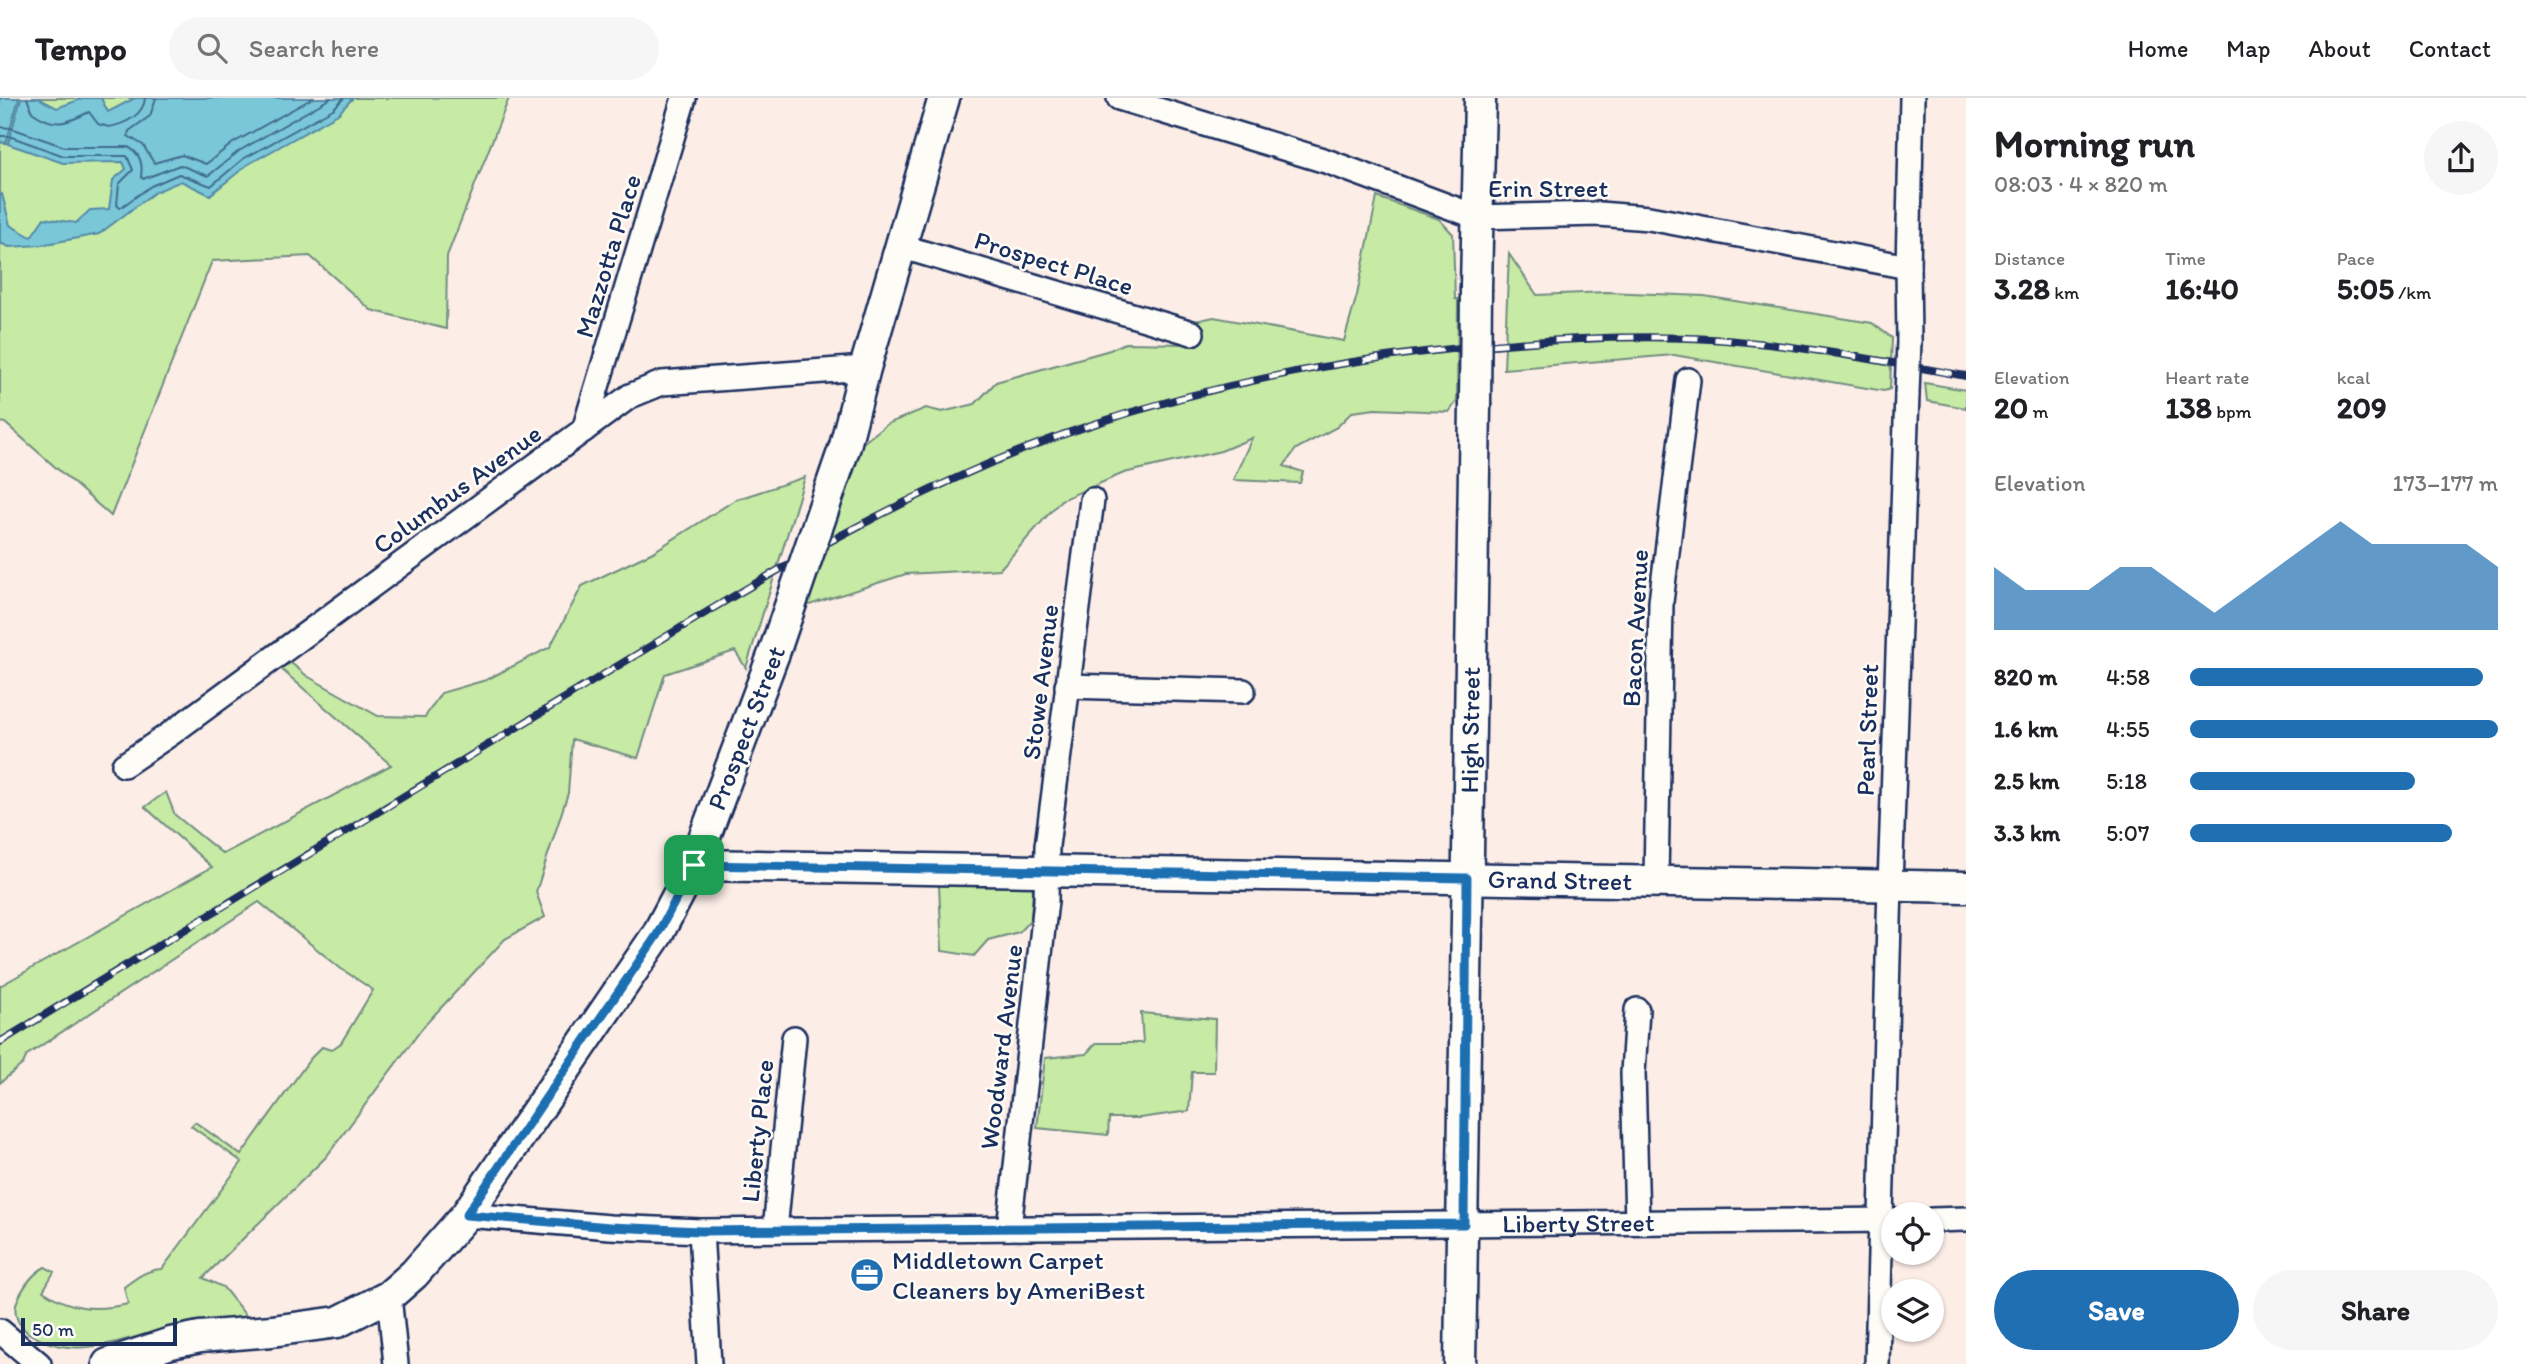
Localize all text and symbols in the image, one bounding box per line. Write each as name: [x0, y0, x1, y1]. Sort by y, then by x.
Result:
search box: [169, 17, 659, 80]
text: Tempo: [35, 29, 127, 68]
icon: search: [193, 29, 231, 67]
text: Search here: [249, 32, 379, 64]
text: Home: [2128, 34, 2188, 63]
text: Map: [2226, 34, 2270, 63]
text: About: [2308, 34, 2371, 63]
text: Contact: [2409, 34, 2491, 63]
text: Morning run: [1994, 121, 2195, 167]
button: share: [2424, 121, 2498, 195]
street label: Mazzotta Place: [568, 170, 648, 342]
text: 08:03 · 4 × 820 m: [1994, 170, 2168, 198]
street label: Erin Street: [1488, 172, 1608, 204]
street label: Prospect Place: [971, 224, 1137, 302]
text: Distance: [1994, 247, 2065, 270]
text: Time: [2165, 247, 2206, 270]
text: Pace: [2337, 247, 2375, 270]
text: 3.28: [1994, 270, 2050, 307]
text: 16:40: [2165, 270, 2239, 307]
text: 5:05: [2337, 270, 2394, 307]
text: km: [2050, 281, 2079, 304]
text: /km: [2394, 281, 2431, 304]
text: Elevation: [1994, 366, 2070, 389]
text: Heart rate: [2165, 366, 2249, 389]
text: kcal: [2337, 366, 2370, 389]
text: 20: [1994, 389, 2028, 426]
text: 138: [2165, 389, 2212, 426]
text: 209: [2337, 389, 2387, 426]
text: m: [2028, 400, 2049, 423]
text: bpm: [2212, 400, 2252, 423]
street label: Columbus Avenue: [366, 417, 548, 561]
text: Elevation: [1994, 469, 2085, 497]
text: 173–177 m: [2393, 469, 2498, 497]
street label: Bacon Avenue: [1615, 548, 1655, 708]
street label: Stowe Avenue: [1015, 603, 1065, 761]
street label: Prospect Street: [700, 641, 792, 815]
street label: Pearl Street: [1849, 663, 1885, 797]
text: 820 m: [1994, 663, 2057, 691]
text: 4:58: [2106, 663, 2150, 691]
street label: High Street: [1453, 666, 1487, 794]
text: 1.6 km: [1994, 715, 2058, 743]
text: 4:55: [2106, 715, 2150, 743]
text: 2.5 km: [1994, 767, 2059, 795]
text: 5:18: [2106, 767, 2147, 795]
text: 3.3 km: [1994, 819, 2060, 847]
text: 5:07: [2106, 819, 2149, 847]
pin: [664, 835, 724, 895]
icon: arrive: [675, 846, 713, 884]
street label: Grand Street: [1487, 863, 1633, 897]
street label: Woodward Avenue: [973, 943, 1029, 1151]
street label: Liberty Place: [734, 1058, 780, 1204]
map controls: [1881, 1202, 1944, 1342]
button: locate: [1881, 1202, 1944, 1265]
street label: Liberty Street: [1502, 1206, 1655, 1240]
place label: Middletown Carpet Cleaners by AmeriBest: [892, 1244, 1145, 1306]
office icon: Middletown Carpet Cleaners by AmeriBest: [848, 1256, 886, 1294]
button: Save: [1994, 1270, 2239, 1350]
button: Share: [2253, 1270, 2498, 1350]
button: layers: [1881, 1279, 1944, 1342]
scale bar: [21, 1315, 177, 1347]
text: 50 m: [32, 1318, 74, 1341]

